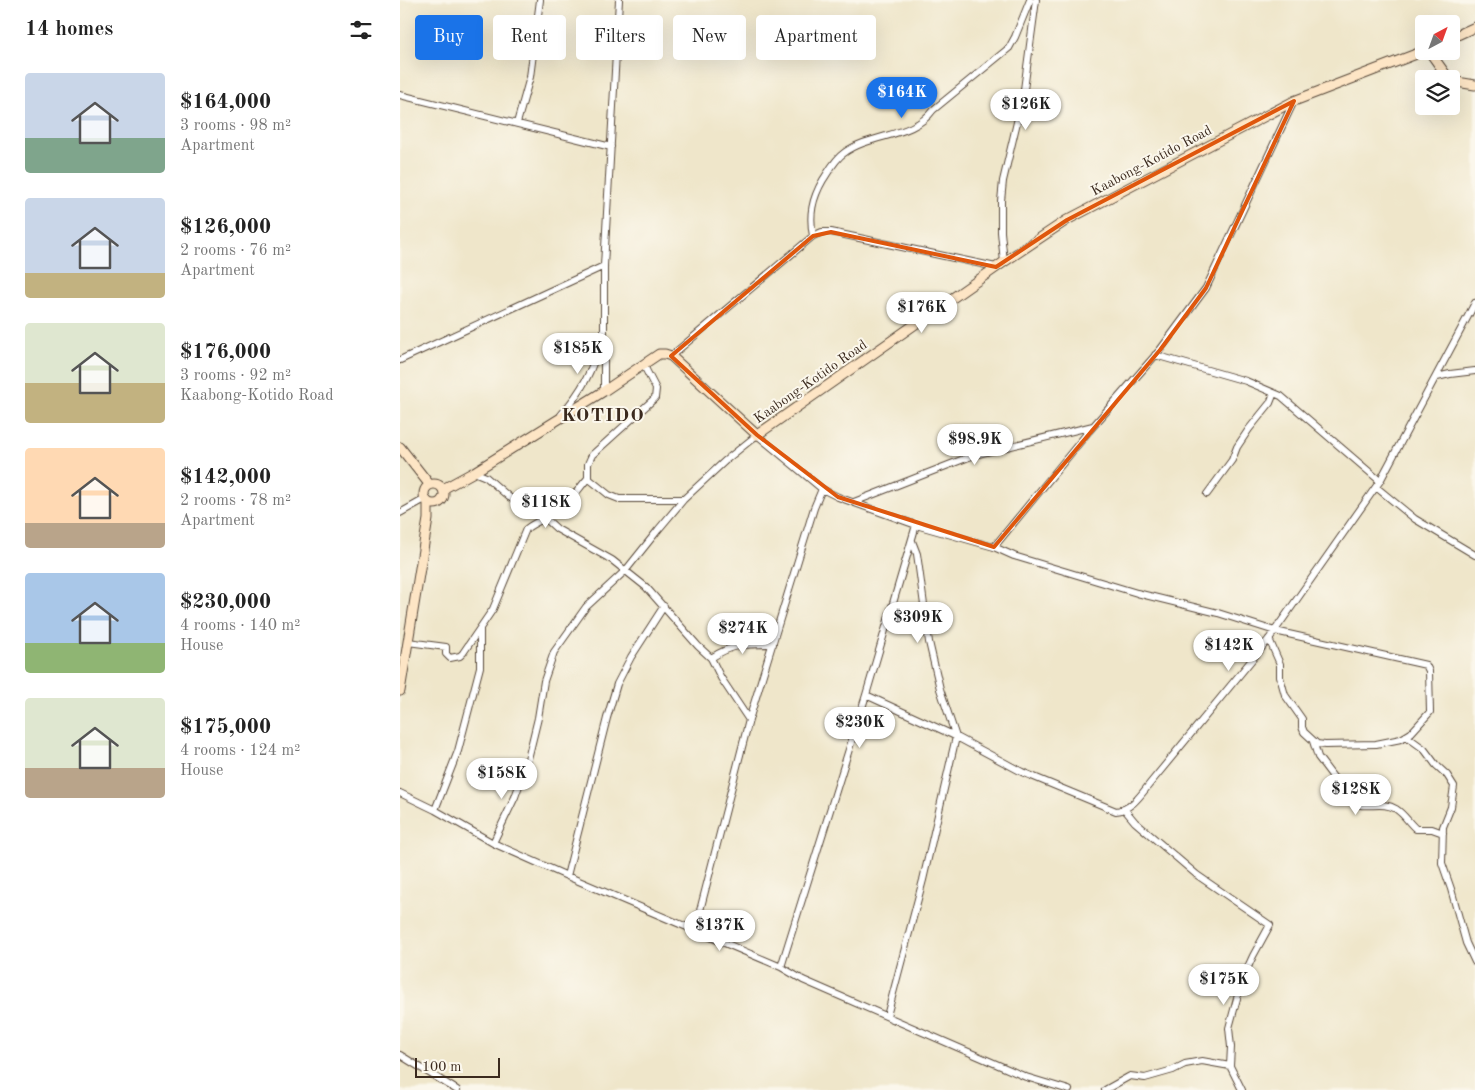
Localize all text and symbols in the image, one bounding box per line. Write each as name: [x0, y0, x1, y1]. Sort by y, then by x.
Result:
chip: Buy: [415, 15, 483, 60]
chip: Rent: [493, 15, 566, 60]
chip: Filters: [576, 15, 663, 60]
chip: New: [673, 15, 746, 60]
chip: Apartment: [756, 15, 876, 60]
north arrow: [1415, 15, 1460, 60]
map controls: [1415, 15, 1460, 115]
icon: filters: [347, 16, 375, 44]
text: 14 homes: [25, 19, 113, 40]
button: layers: [1415, 70, 1460, 115]
pin: $164K: [867, 76, 937, 119]
text: $164K: [877, 85, 927, 101]
pin: $126K: [991, 88, 1061, 131]
text: $164,000: [180, 92, 271, 113]
icon: home: [65, 93, 125, 153]
text: $126K: [1001, 97, 1051, 113]
text: 3 rooms · 98 m²: [180, 118, 291, 134]
street label: Kaabong-Kotido Road: [1089, 123, 1214, 199]
text: Apartment: [180, 138, 255, 154]
text: $126,000: [180, 217, 271, 238]
icon: home: [65, 218, 125, 278]
text: 2 rooms · 76 m²: [180, 243, 291, 259]
text: Apartment: [180, 263, 255, 279]
pin: $176K: [887, 292, 957, 334]
text: $176K: [897, 300, 947, 316]
pin: $185K: [543, 332, 613, 375]
street label: Kaabong-Kotido Road: [752, 338, 870, 426]
text: $185K: [553, 341, 603, 357]
text: $176,000: [180, 342, 271, 363]
icon: home: [65, 343, 125, 403]
text: 3 rooms · 92 m²: [180, 368, 291, 384]
text: Kaabong-Kotido Road: [180, 388, 334, 404]
district label: KOTIDO: [561, 407, 645, 426]
pin: $98.9K: [934, 424, 1016, 466]
text: $98.9K: [948, 432, 1002, 448]
text: $142,000: [180, 467, 271, 488]
icon: home: [65, 468, 125, 528]
pin: $118K: [511, 486, 581, 529]
text: 2 rooms · 78 m²: [180, 493, 291, 509]
text: $118K: [521, 495, 571, 511]
text: Apartment: [180, 513, 255, 529]
text: $230,000: [180, 592, 271, 613]
icon: home: [65, 593, 125, 653]
pin: $309K: [883, 602, 953, 644]
text: $309K: [893, 610, 943, 626]
pin: $274K: [708, 612, 778, 655]
text: 4 rooms · 140 m²: [180, 618, 300, 634]
text: $274K: [718, 621, 768, 637]
pin: $142K: [1194, 630, 1264, 672]
text: House: [180, 638, 223, 654]
text: $142K: [1204, 638, 1254, 654]
pin: $230K: [825, 706, 895, 749]
text: $230K: [835, 715, 885, 731]
text: $175,000: [180, 717, 271, 738]
icon: home: [65, 718, 125, 778]
text: 4 rooms · 124 m²: [180, 743, 300, 759]
pin: $158K: [467, 758, 537, 800]
text: House: [180, 763, 223, 779]
text: $158K: [477, 766, 527, 782]
pin: $128K: [1321, 774, 1391, 816]
text: $128K: [1331, 782, 1381, 798]
pin: $137K: [685, 910, 755, 952]
text: $137K: [695, 918, 745, 934]
pin: $175K: [1189, 964, 1259, 1006]
text: $175K: [1199, 972, 1249, 988]
scale bar: [415, 1055, 500, 1078]
text: 100 m: [422, 1060, 461, 1074]

